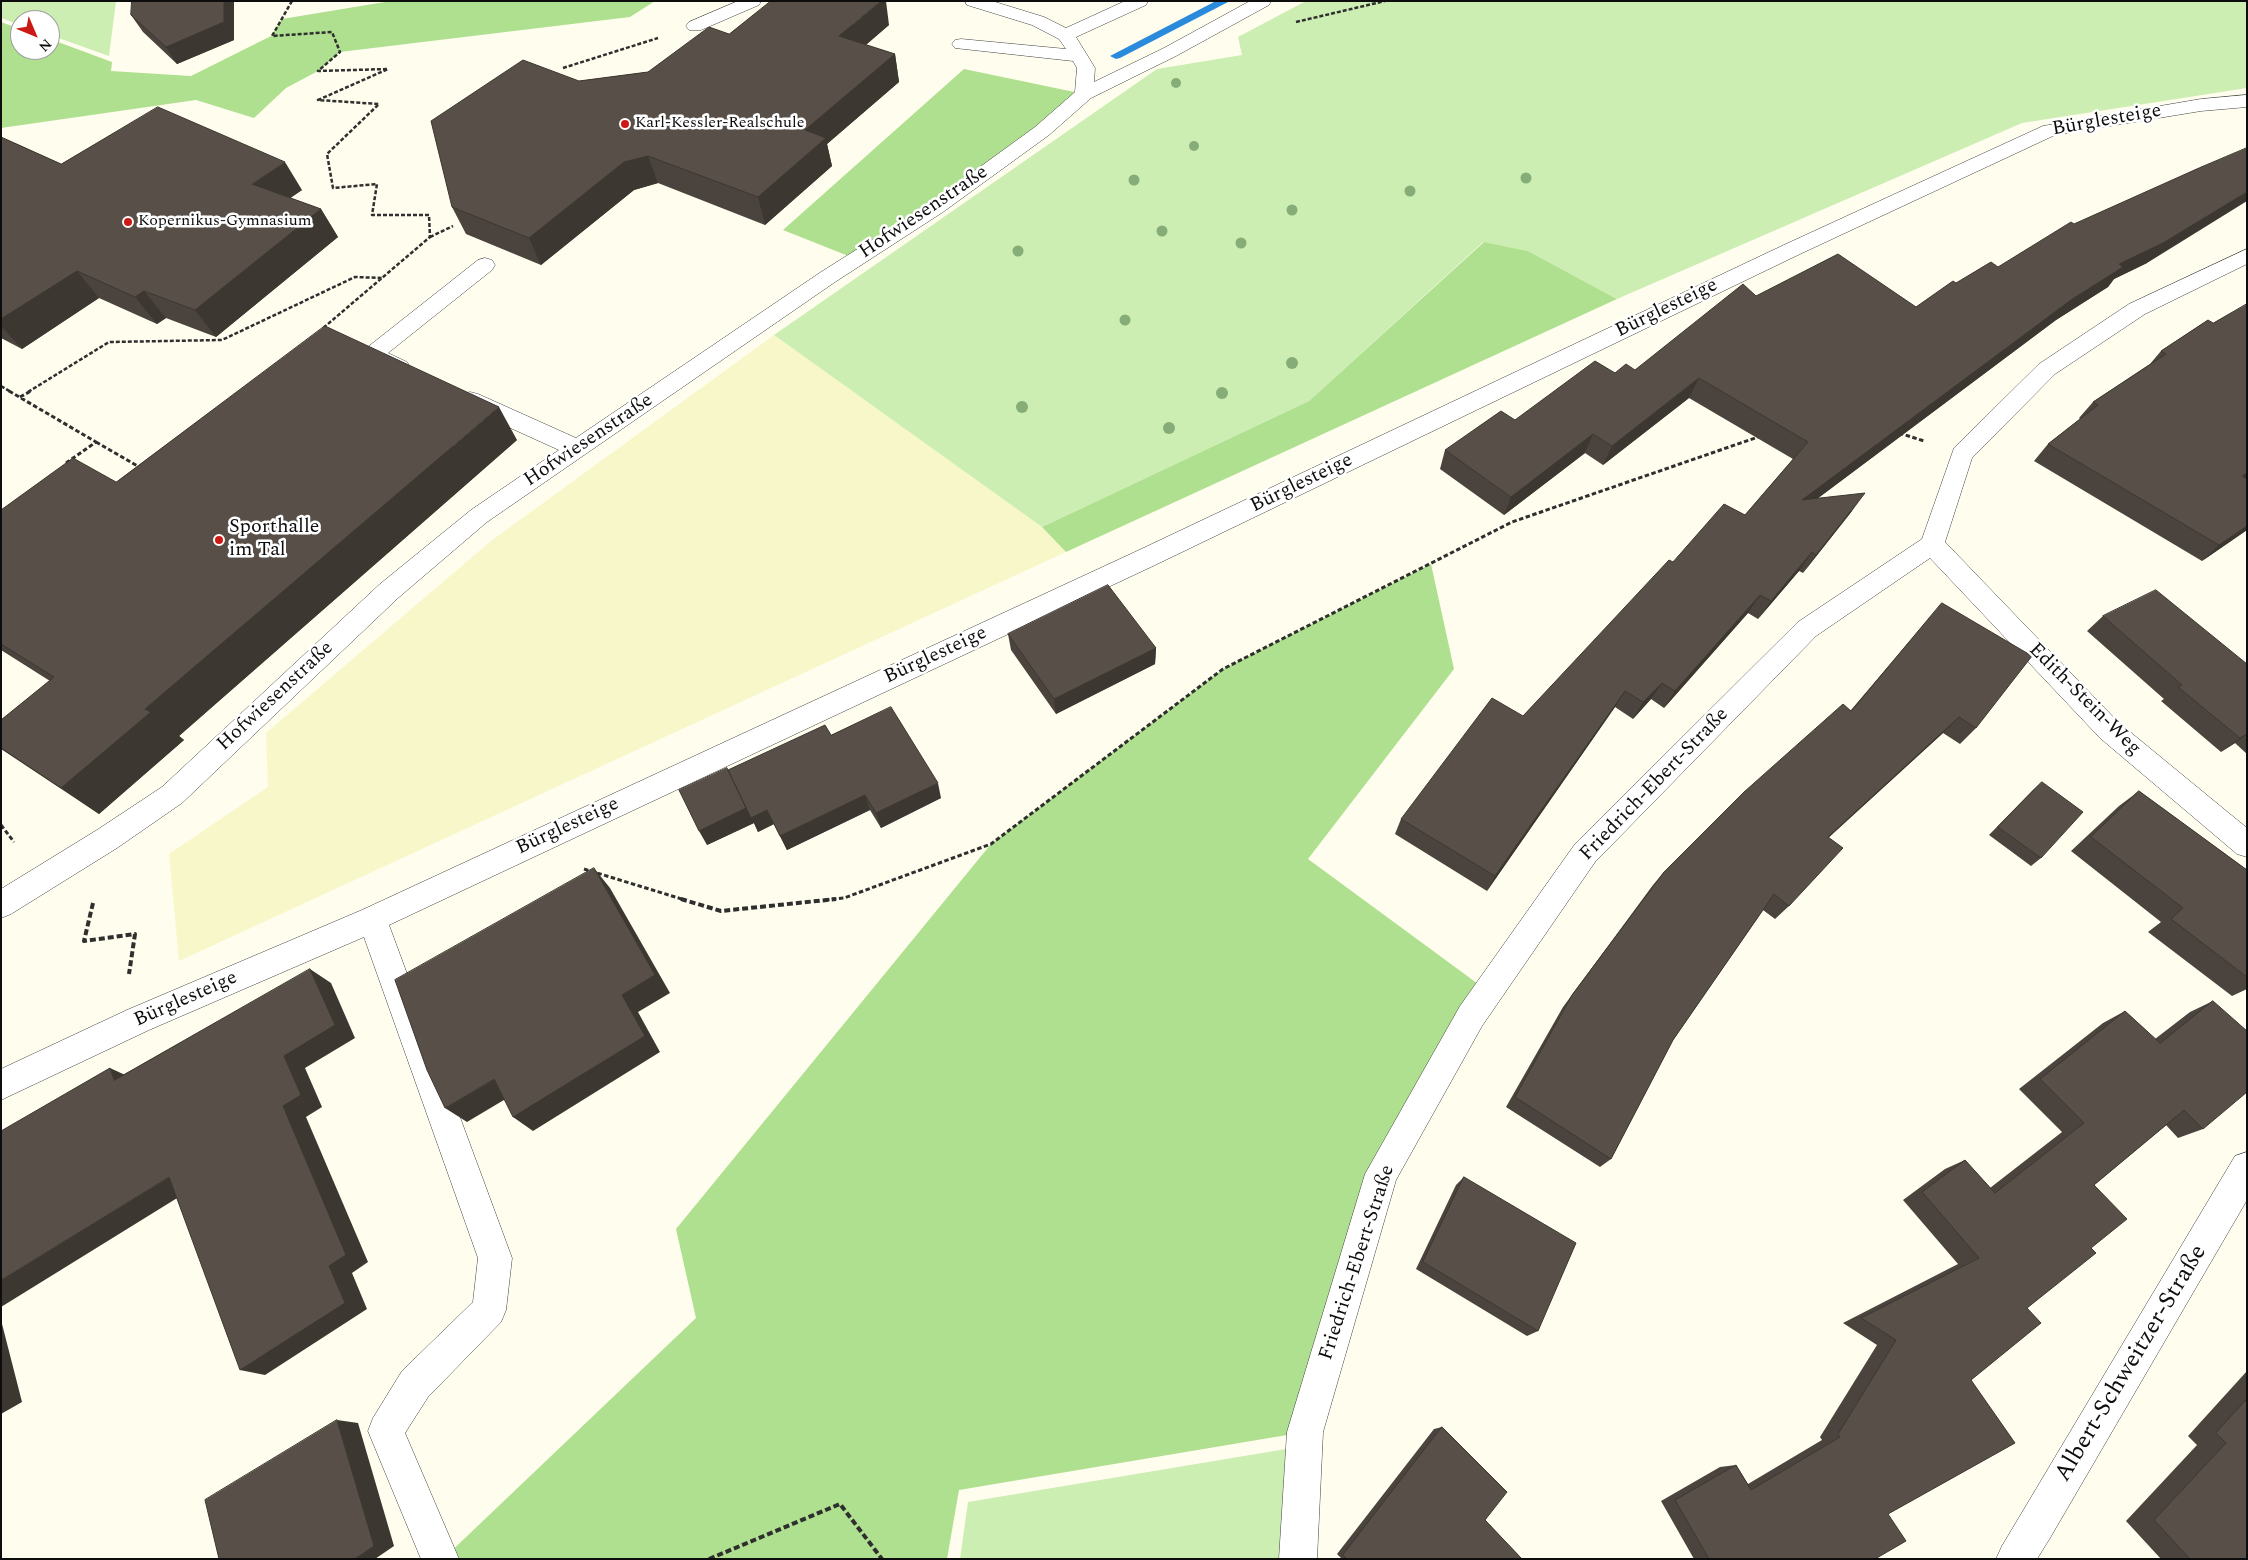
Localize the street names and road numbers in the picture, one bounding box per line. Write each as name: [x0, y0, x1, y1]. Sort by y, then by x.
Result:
street label: Bürglesteige: [2051, 100, 2163, 142]
street label: Hofwiesenstraße: [855, 161, 993, 265]
street label: Bürglesteige: [1612, 274, 1722, 344]
street label: Hofwiesenstraße: [520, 389, 658, 493]
street label: Bürglesteige: [1247, 449, 1357, 519]
street label: Bürglesteige: [881, 622, 991, 690]
street label: Hofwiesenstraße: [213, 637, 339, 757]
street label: Edith-Stein-Weg: [2023, 639, 2145, 761]
street label: Friedrich-Ebert-Straße: [1576, 703, 1734, 867]
street label: Bürglesteige: [513, 793, 623, 861]
street label: Bürglesteige: [131, 967, 241, 1033]
street label: Friedrich-Ebert-Straße: [1315, 1162, 1401, 1364]
street label: Albert-Schweitzer-Straße: [2050, 1240, 2214, 1488]

